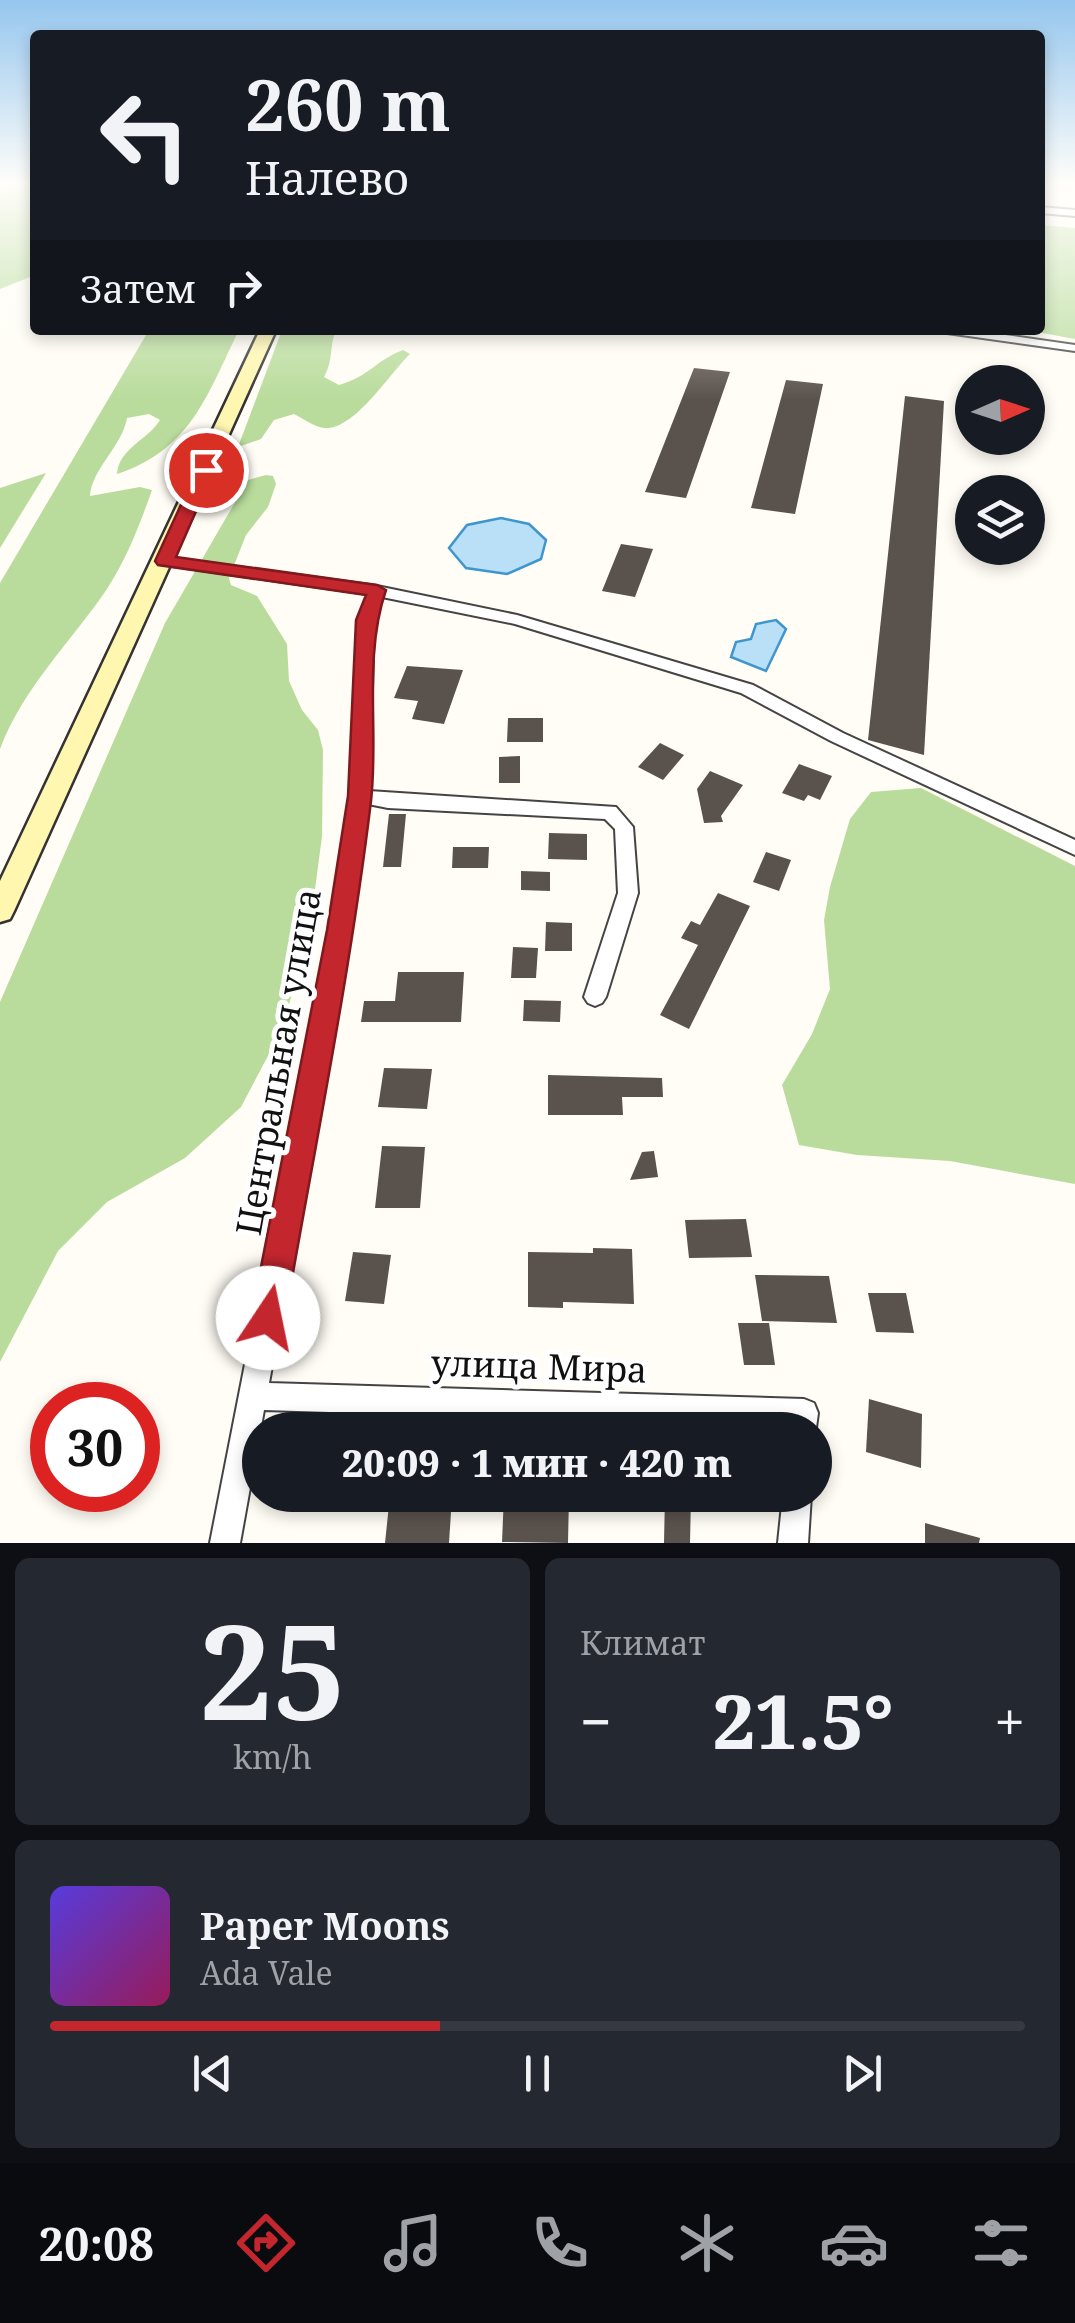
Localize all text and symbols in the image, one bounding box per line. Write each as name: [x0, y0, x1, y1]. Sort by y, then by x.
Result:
text: 260 m: [245, 56, 451, 152]
icon: left: [80, 70, 210, 200]
text: Налево: [245, 147, 409, 208]
icon: right: [216, 260, 271, 315]
text: Затем: [80, 262, 196, 314]
north arrow: [955, 365, 1045, 455]
map controls: [955, 365, 1045, 565]
pin: [164, 428, 249, 513]
icon: arrive: [179, 443, 234, 498]
button: layers: [955, 475, 1045, 565]
street label: Центральная улица: [224, 885, 331, 1239]
position arrow: [216, 1266, 320, 1370]
street label: улица Мира: [430, 1338, 648, 1393]
speed limit sign: 30: [30, 1382, 160, 1512]
text: 20:09 · 1 мин · 420 m: [342, 1436, 732, 1488]
text: 25: [199, 1581, 346, 1758]
text: Климат: [580, 1621, 705, 1664]
text: 21.5°: [713, 1669, 894, 1771]
text: −: [580, 1683, 612, 1758]
text: +: [994, 1683, 1025, 1758]
text: km/h: [233, 1735, 312, 1778]
text: Paper Moons: [200, 1899, 450, 1951]
text: Ada Vale: [200, 1951, 333, 1994]
icon: previous: [185, 2046, 240, 2101]
icon: pause: [510, 2046, 565, 2101]
icon: next: [835, 2046, 890, 2101]
icon: directions: [231, 2208, 301, 2278]
icon: music: [378, 2208, 448, 2278]
icon: phone: [525, 2208, 595, 2278]
icon: climate: [672, 2208, 742, 2278]
icon: car: [819, 2208, 889, 2278]
icon: filters: [966, 2208, 1036, 2278]
text: 20:08: [39, 2213, 154, 2274]

